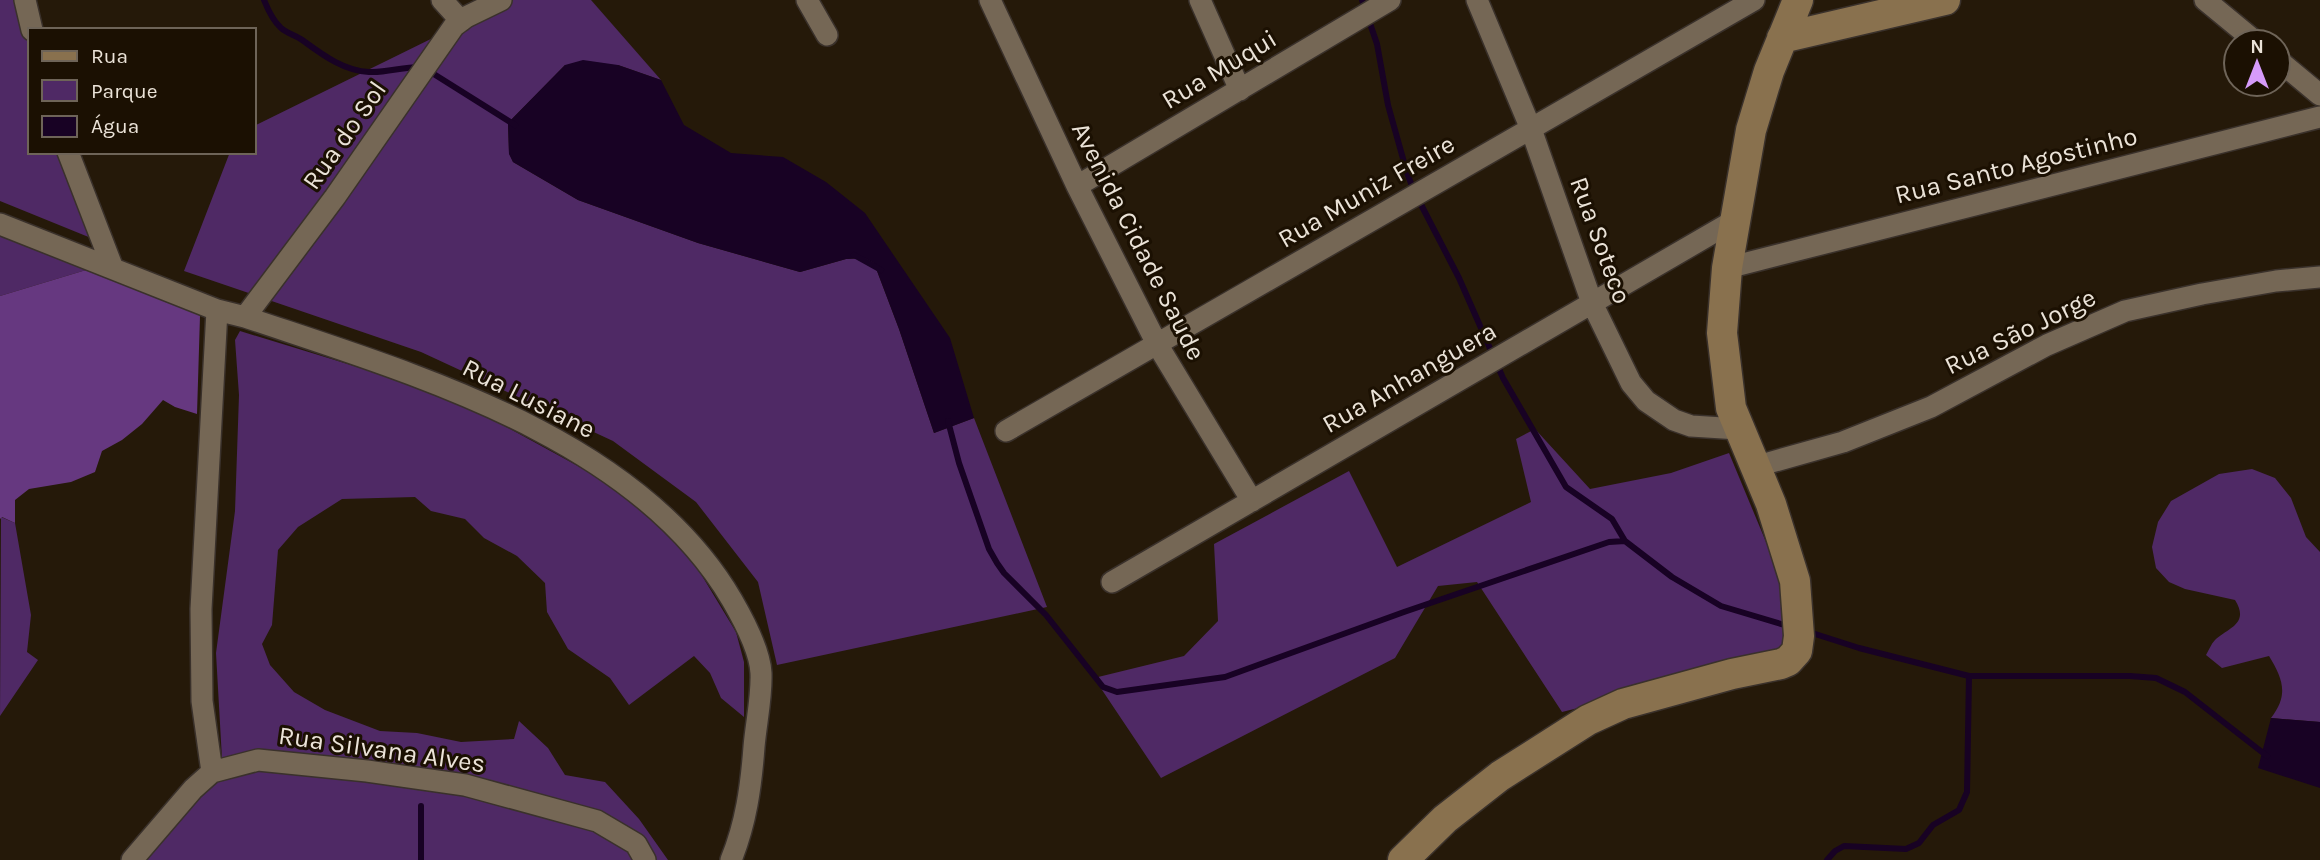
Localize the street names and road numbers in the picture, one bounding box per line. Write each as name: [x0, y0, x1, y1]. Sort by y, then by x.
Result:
street label: Rua Muqui: [1156, 23, 1282, 116]
street label: Rua do Sol: [296, 75, 393, 195]
street label: Avenida Cidade Saude: [1065, 117, 1212, 365]
street label: Rua Santo Agostinho: [1892, 120, 2140, 211]
street label: Rua Muniz Freire: [1272, 128, 1460, 255]
street label: Rua Soteco: [1563, 172, 1638, 308]
street label: Rua São Jorge: [1940, 282, 2101, 381]
street label: Rua Anhanguera: [1317, 315, 1502, 440]
street label: Rua Lusiane: [457, 352, 600, 445]
street label: Rua Silvana Alves: [276, 720, 487, 779]

